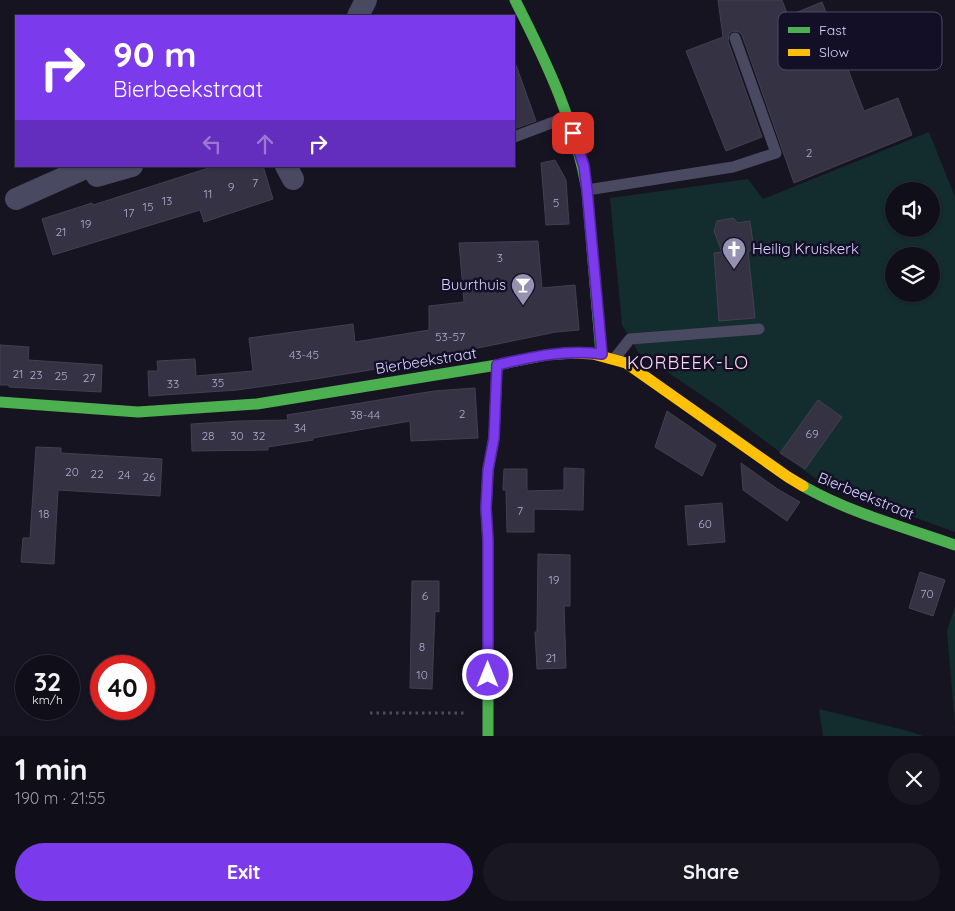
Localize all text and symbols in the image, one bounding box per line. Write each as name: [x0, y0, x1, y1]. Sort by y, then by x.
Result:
legend: [778, 12, 942, 70]
text: Fast: [819, 21, 847, 39]
text: 90 m: [113, 32, 196, 76]
icon: right: [30, 35, 95, 100]
text: Slow: [819, 43, 849, 61]
text: Bierbeekstraat: [113, 75, 263, 103]
pin: [552, 112, 594, 154]
icon: arrive: [559, 119, 587, 147]
icon: left: [198, 130, 226, 158]
icon: ahead: [251, 130, 279, 158]
icon: right: [304, 130, 332, 158]
house number: 2: [806, 145, 813, 160]
house number: 7: [252, 175, 258, 190]
house number: 9: [228, 179, 235, 194]
map controls: [885, 182, 940, 302]
button: sound: [885, 182, 940, 237]
house number: 11: [204, 186, 212, 201]
house number: 13: [162, 193, 172, 208]
house number: 5: [553, 195, 559, 210]
house number: 15: [143, 199, 153, 214]
house number: 17: [124, 205, 134, 220]
house number: 19: [80, 216, 92, 231]
house number: 21: [55, 224, 67, 239]
church icon: Heilig Kruiskerk: [721, 236, 747, 270]
place label: Heilig Kruiskerk: [752, 239, 859, 258]
button: layers: [885, 247, 940, 302]
house number: 3: [497, 250, 503, 265]
bar icon: Buurthuis: [510, 272, 536, 306]
place label: Buurthuis: [441, 275, 506, 294]
house number: 53-57: [435, 329, 465, 344]
street label: Bierbeekstraat: [374, 343, 478, 378]
house number: 43-45: [289, 347, 319, 362]
district label: KORBEEK-LO: [627, 351, 749, 374]
house number: 21: [12, 366, 24, 381]
house number: 23: [30, 367, 42, 382]
house number: 25: [54, 368, 68, 383]
house number: 27: [83, 370, 95, 385]
house number: 35: [212, 375, 224, 390]
house number: 33: [167, 376, 179, 391]
house number: 2: [459, 406, 466, 421]
house number: 38-44: [350, 407, 380, 422]
house number: 34: [294, 420, 306, 435]
house number: 69: [805, 426, 819, 441]
house number: 28: [201, 428, 215, 443]
house number: 30: [230, 428, 244, 443]
house number: 32: [253, 428, 266, 443]
house number: 20: [65, 464, 79, 479]
house number: 22: [90, 466, 104, 481]
house number: 24: [118, 467, 130, 482]
street label: Bierbeekstraat: [815, 468, 917, 524]
house number: 26: [142, 469, 156, 484]
house number: 7: [517, 503, 523, 518]
house number: 18: [39, 506, 49, 521]
house number: 60: [698, 516, 712, 531]
house number: 19: [548, 572, 560, 587]
house number: 70: [920, 586, 934, 601]
house number: 6: [422, 588, 429, 603]
house number: 8: [419, 639, 425, 654]
position arrow: [461, 648, 513, 700]
house number: 21: [545, 650, 557, 665]
speed limit sign: 40: [90, 655, 155, 720]
text: 32: [34, 666, 61, 697]
house number: 10: [416, 667, 428, 682]
text: km/h: [32, 692, 63, 707]
text: 1 min: [15, 750, 88, 788]
button: close: [888, 753, 940, 805]
text: 190 m · 21:55: [15, 788, 105, 808]
button: Exit: [15, 843, 473, 901]
button: Share: [483, 843, 940, 901]

